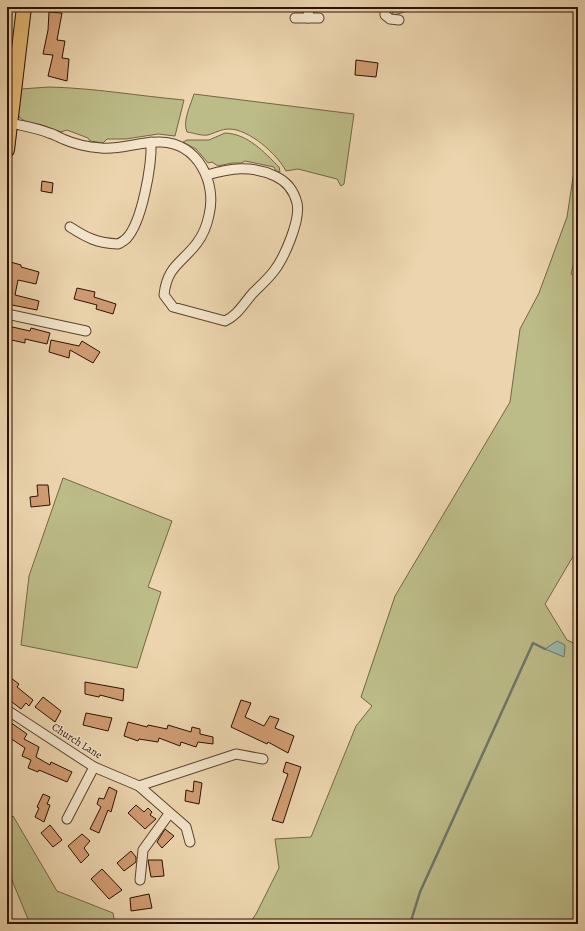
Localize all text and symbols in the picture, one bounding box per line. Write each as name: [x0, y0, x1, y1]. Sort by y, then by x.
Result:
street label: Church Lane: [49, 719, 105, 763]

